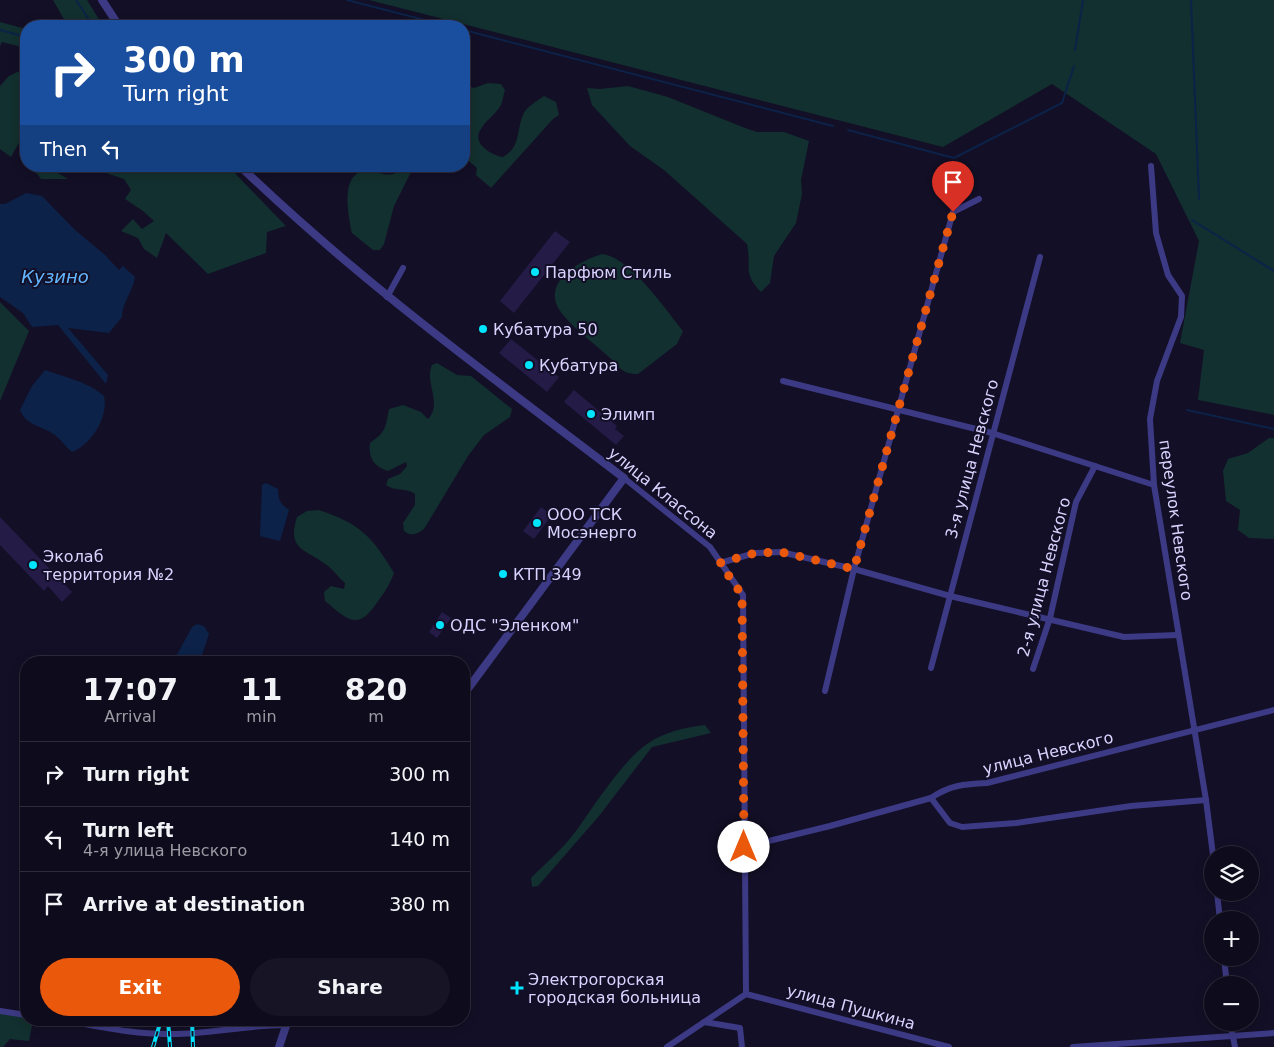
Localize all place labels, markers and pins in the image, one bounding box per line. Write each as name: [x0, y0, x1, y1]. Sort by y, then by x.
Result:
pin: [932, 161, 974, 212]
place label: Парфюм Стиль: [545, 263, 672, 282]
marker: Парфюм Стиль: [529, 266, 541, 278]
place label: Кубатура 50: [493, 320, 598, 339]
marker: Кубатура 50: [477, 323, 489, 335]
place label: Кубатура: [539, 356, 618, 375]
marker: Кубатура: [523, 359, 535, 371]
place label: Элимп: [601, 405, 655, 424]
marker: Элимп: [585, 408, 597, 420]
place label: ООО ТСК Мосэнерго: [547, 505, 637, 542]
marker: ООО ТСК Мосэнерго: [531, 517, 543, 529]
place label: Эколаб территория №2: [43, 547, 174, 584]
marker: Эколаб территория №2: [27, 559, 39, 571]
place label: КТП 349: [513, 565, 582, 584]
marker: КТП 349: [497, 568, 509, 580]
place label: ОДС "Эленком": [450, 616, 579, 635]
marker: ОДС "Эленком": [434, 619, 446, 631]
place label: Электрогорская городская больница: [528, 970, 701, 1007]
marker: Электрогорская городская больница: [510, 981, 524, 995]

